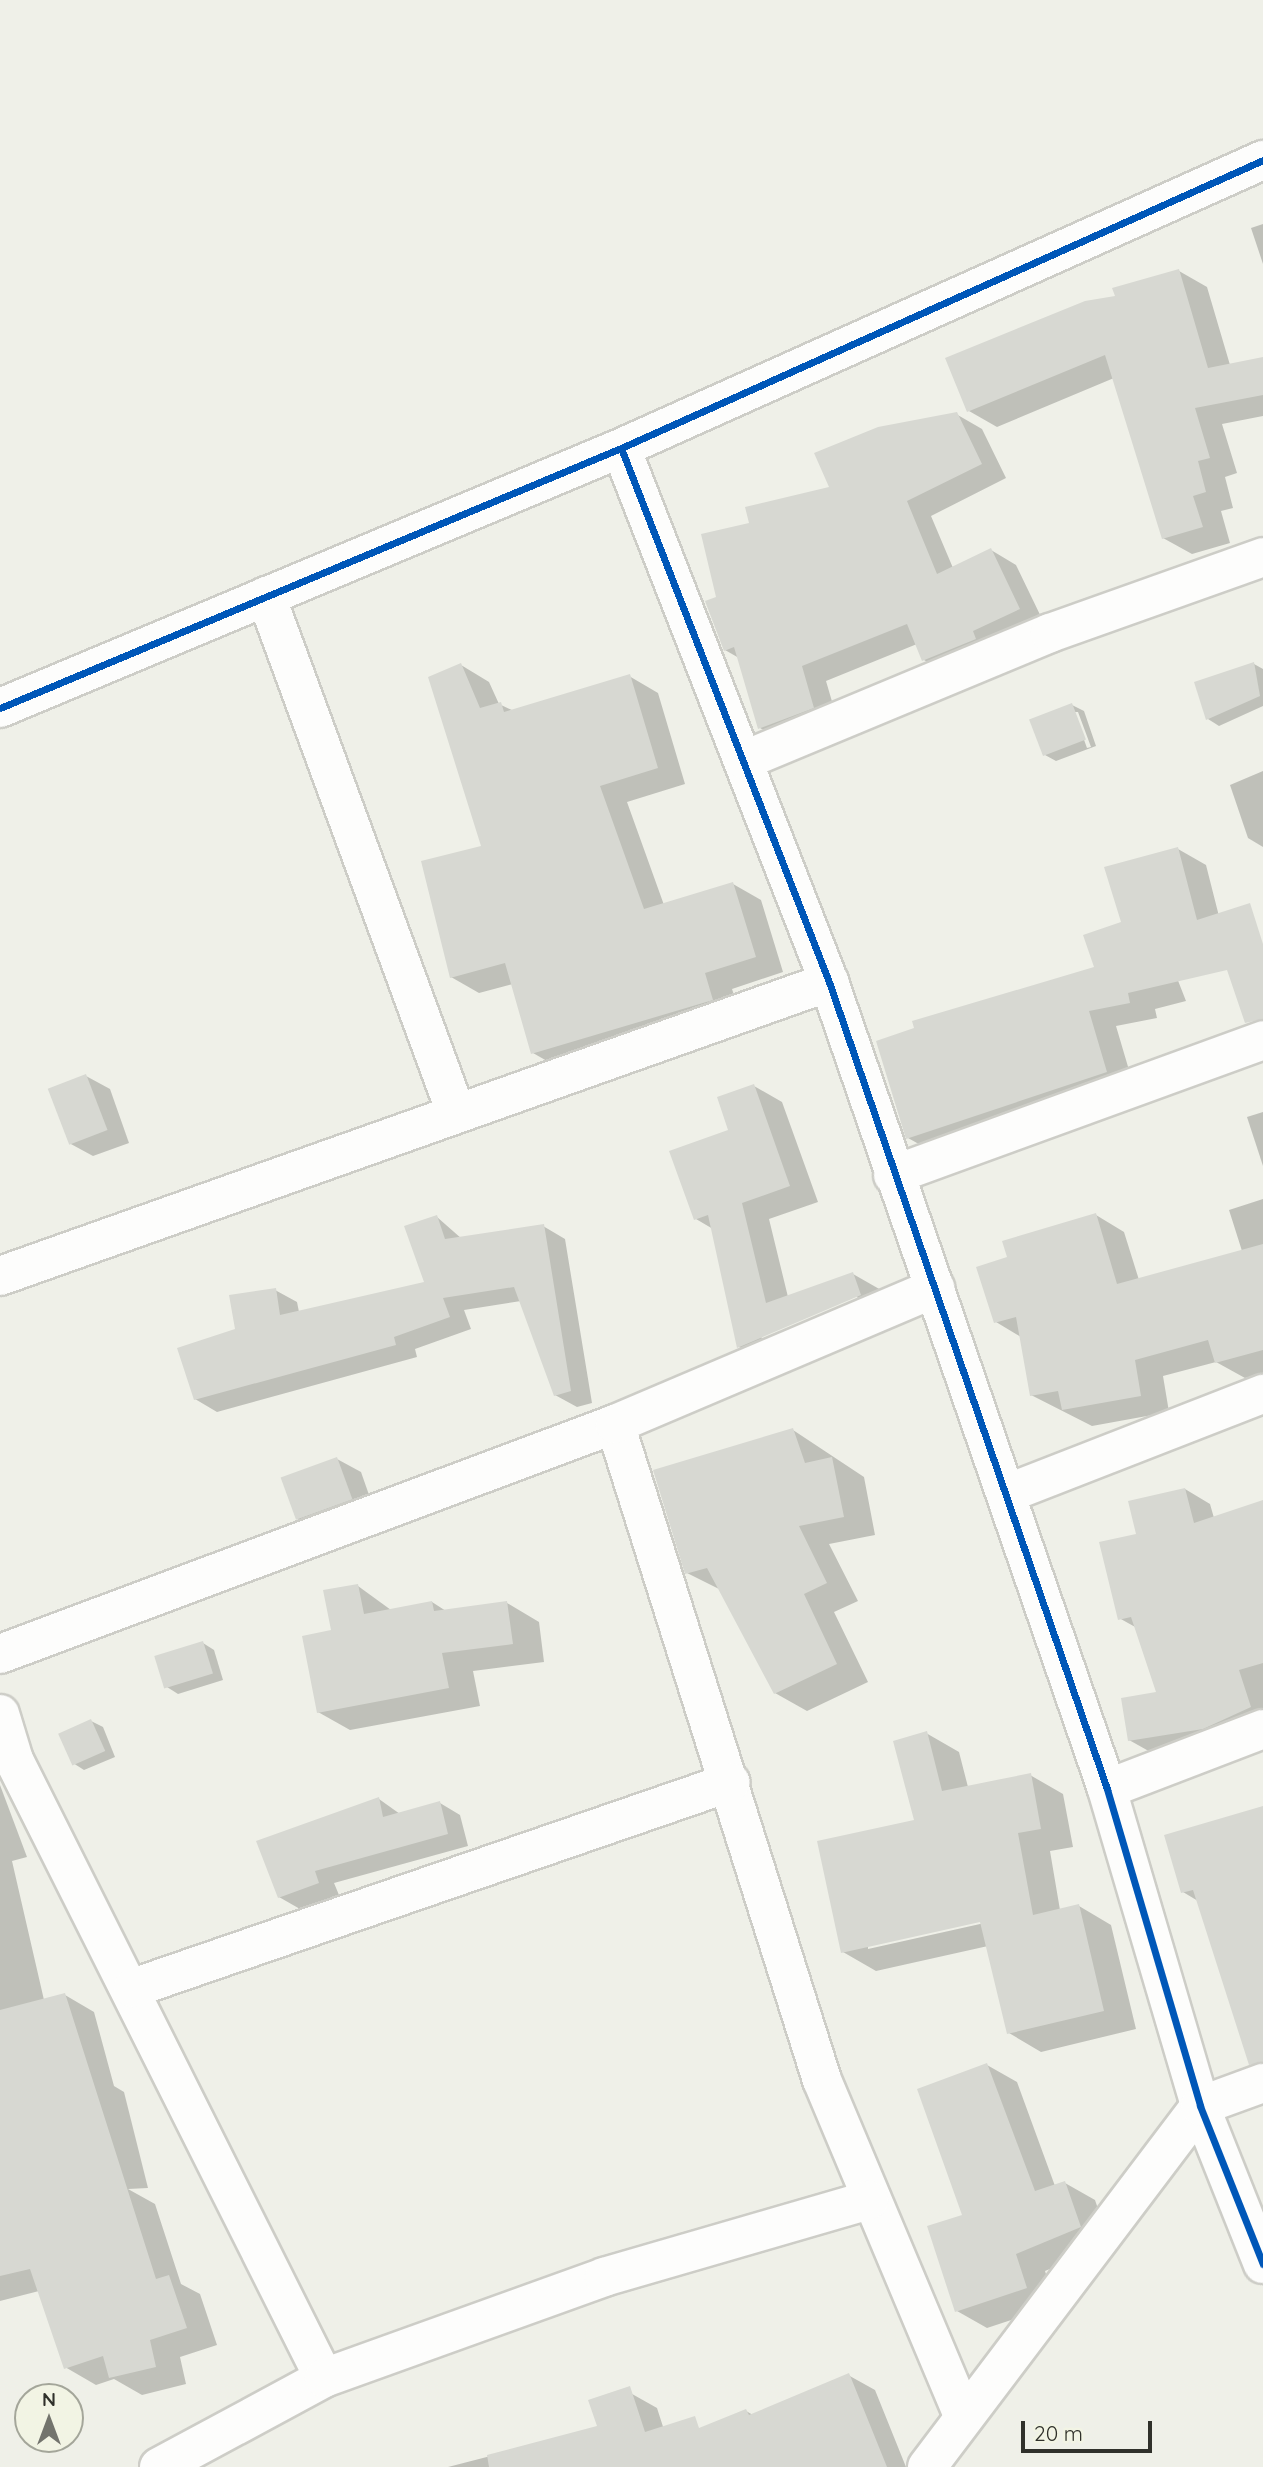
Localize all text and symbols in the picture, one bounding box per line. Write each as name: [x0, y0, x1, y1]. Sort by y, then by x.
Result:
north arrow: [14, 2383, 84, 2453]
text: N: [42, 2387, 56, 2411]
scale bar: [1025, 2408, 1156, 2452]
text: 20 m: [1034, 2420, 1083, 2446]

